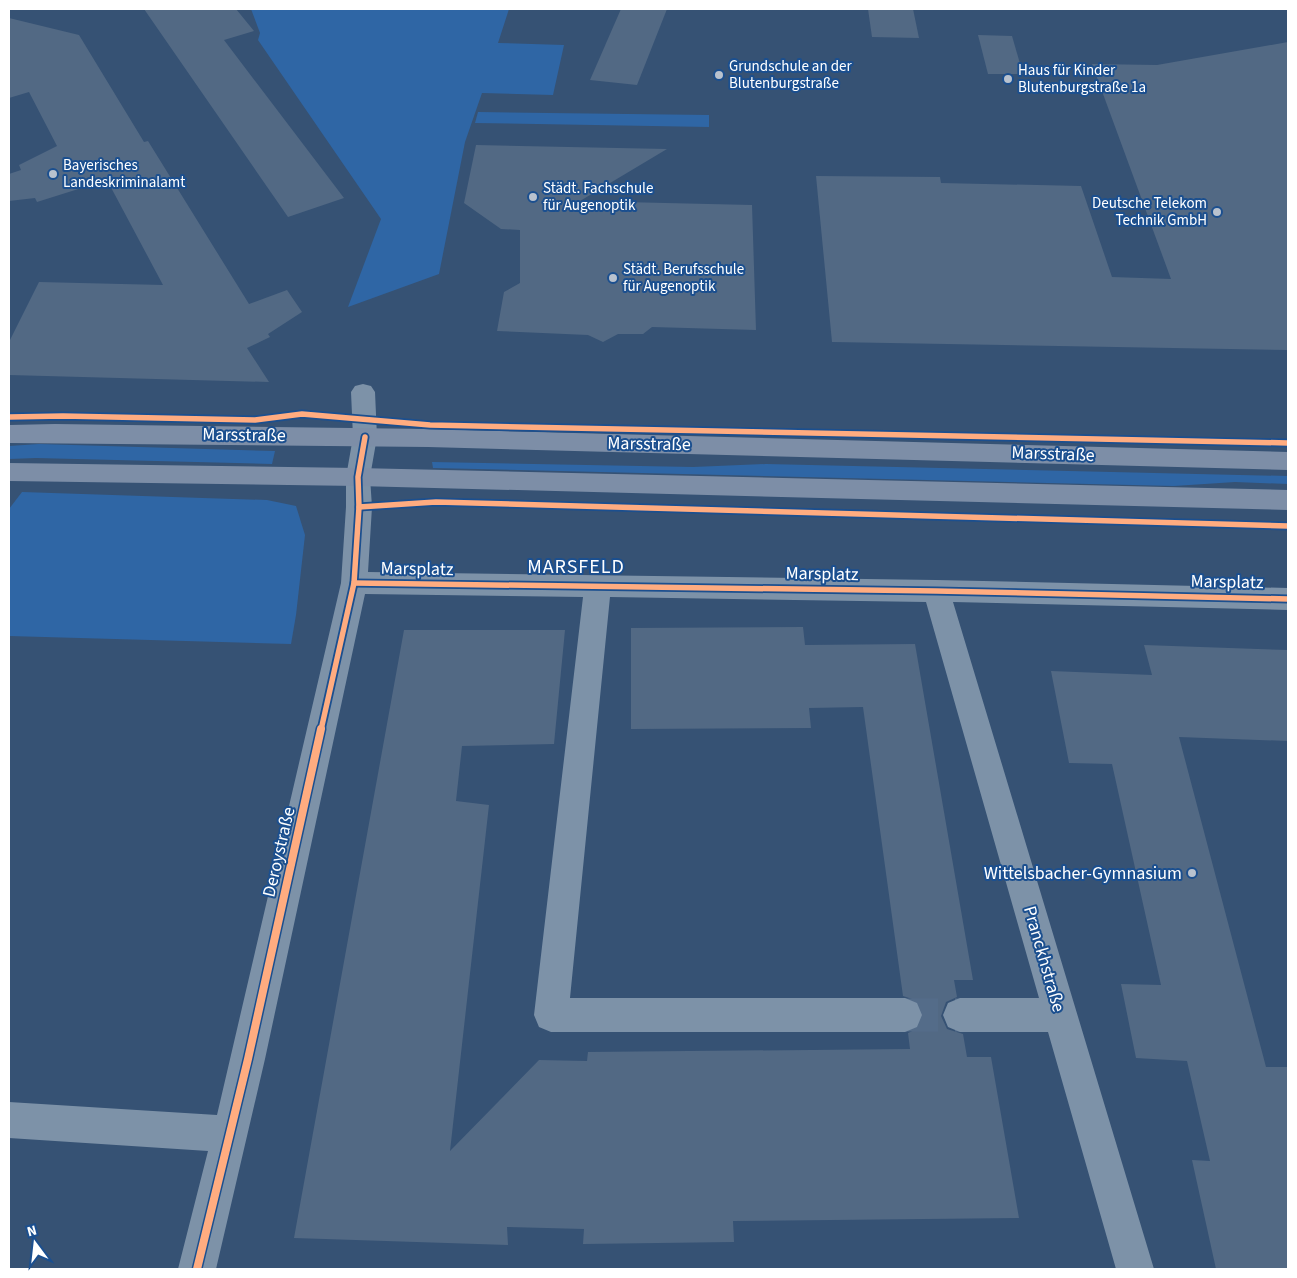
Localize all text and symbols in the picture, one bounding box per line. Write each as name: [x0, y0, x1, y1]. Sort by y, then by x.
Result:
place label: Grundschule an der Blutenburgstraße: [729, 56, 852, 94]
place label: Haus für Kinder Blutenburgstraße 1a: [1018, 60, 1146, 98]
marker: Grundschule an der Blutenburgstraße: [713, 69, 725, 81]
marker: Haus für Kinder Blutenburgstraße 1a: [1002, 73, 1014, 85]
place label: Bayerisches Landeskriminalamt: [63, 155, 185, 193]
marker: Bayerisches Landeskriminalamt: [47, 168, 59, 180]
place label: Städt. Fachschule für Augenoptik: [543, 178, 653, 216]
marker: Städt. Fachschule für Augenoptik: [527, 191, 539, 203]
place label: Deutsche Telekom Technik GmbH: [1092, 193, 1207, 231]
marker: Deutsche Telekom Technik GmbH: [1211, 206, 1223, 218]
place label: Städt. Berufsschule für Augenoptik: [623, 259, 744, 297]
marker: Städt. Berufsschule für Augenoptik: [607, 272, 619, 284]
street label: Marsstraße: [202, 422, 286, 448]
street label: Marsstraße: [607, 431, 691, 457]
street label: Marsstraße: [1011, 440, 1095, 468]
district label: MARSFELD: [527, 553, 625, 581]
street label: Marsplatz: [380, 556, 454, 582]
street label: Marsplatz: [785, 561, 859, 587]
street label: Marsplatz: [1190, 569, 1264, 595]
street label: Deroystraße: [257, 804, 301, 899]
place label: Wittelsbacher-Gymnasium: [984, 861, 1182, 886]
marker: Wittelsbacher-Gymnasium: [1186, 867, 1198, 879]
street label: Pranckhstraße: [1017, 903, 1071, 1015]
north arrow: [10, 1218, 60, 1268]
text: N: [25, 1221, 39, 1242]

